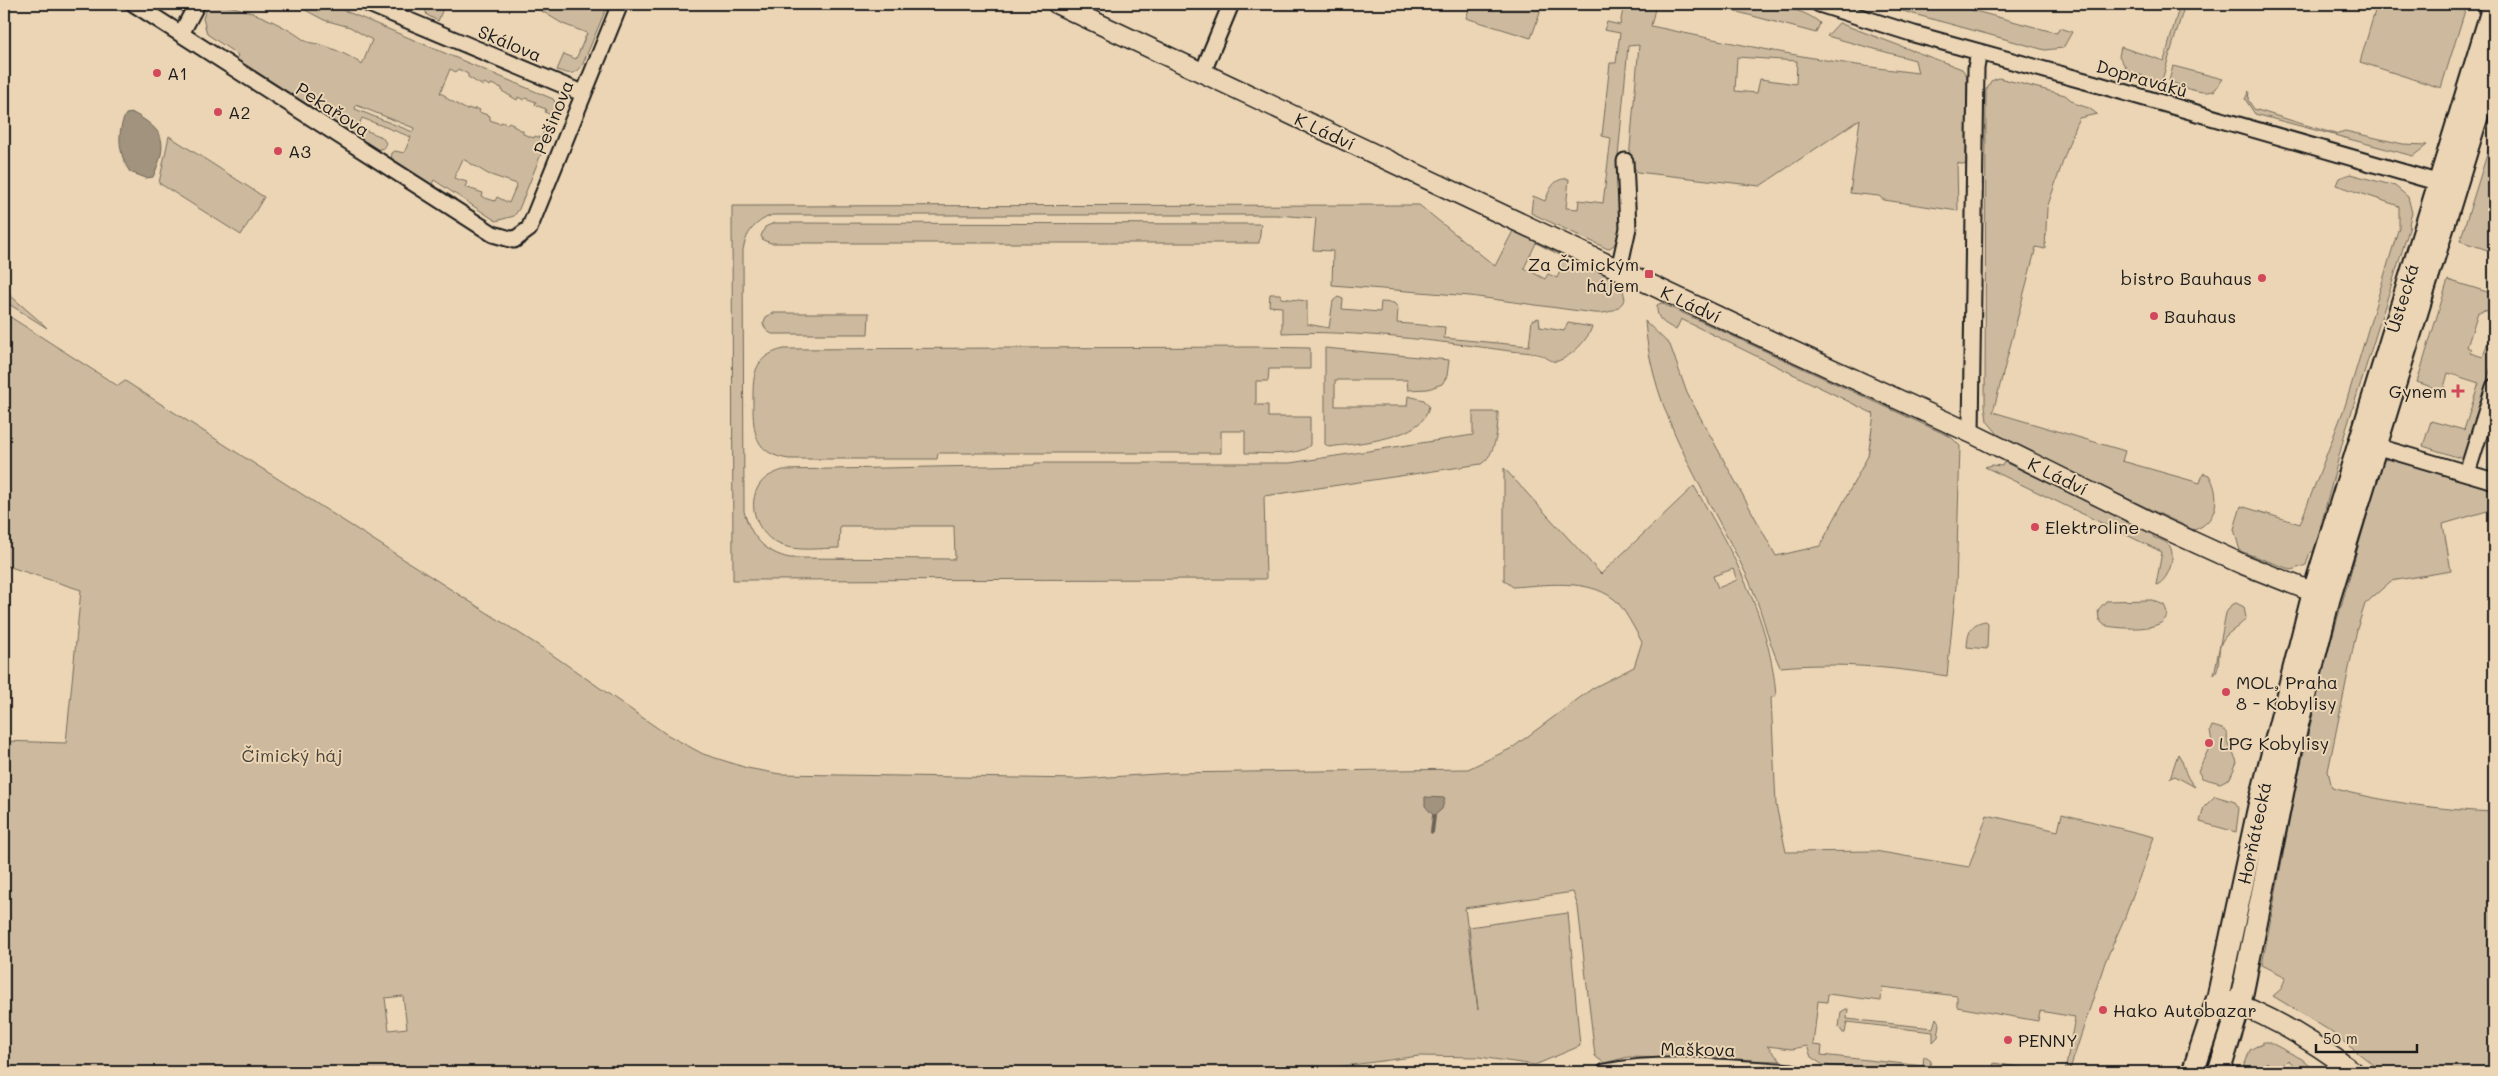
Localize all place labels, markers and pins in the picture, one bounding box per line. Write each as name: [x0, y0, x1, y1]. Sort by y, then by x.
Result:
place label: A1: [167, 61, 188, 85]
marker: A1: [151, 67, 163, 79]
place label: A2: [228, 100, 250, 124]
marker: A2: [212, 106, 224, 118]
place label: A3: [288, 139, 311, 163]
marker: A3: [272, 145, 284, 157]
place label: Za Čimickým hájem: [1528, 252, 1639, 297]
place label: bistro Bauhaus: [2121, 266, 2252, 290]
marker: Za Čimickým hájem: [1643, 268, 1655, 280]
marker: bistro Bauhaus: [2256, 272, 2268, 284]
place label: Bauhaus: [2164, 304, 2236, 328]
marker: Bauhaus: [2148, 310, 2160, 322]
place label: Gynem: [2389, 379, 2447, 403]
marker: Gynem: [2451, 384, 2465, 398]
place label: Elektroline: [2045, 515, 2139, 539]
marker: Elektroline: [2029, 521, 2041, 533]
place label: MOL, Praha 8 - Kobylisy: [2236, 670, 2338, 715]
marker: MOL, Praha 8 - Kobylisy: [2220, 686, 2232, 698]
place label: LPG Kobylisy: [2219, 731, 2329, 755]
marker: LPG Kobylisy: [2203, 737, 2215, 749]
place label: Hako Autobazar: [2113, 998, 2257, 1022]
marker: Hako Autobazar: [2097, 1004, 2109, 1016]
place label: PENNY: [2018, 1028, 2078, 1052]
marker: PENNY: [2002, 1034, 2014, 1046]

